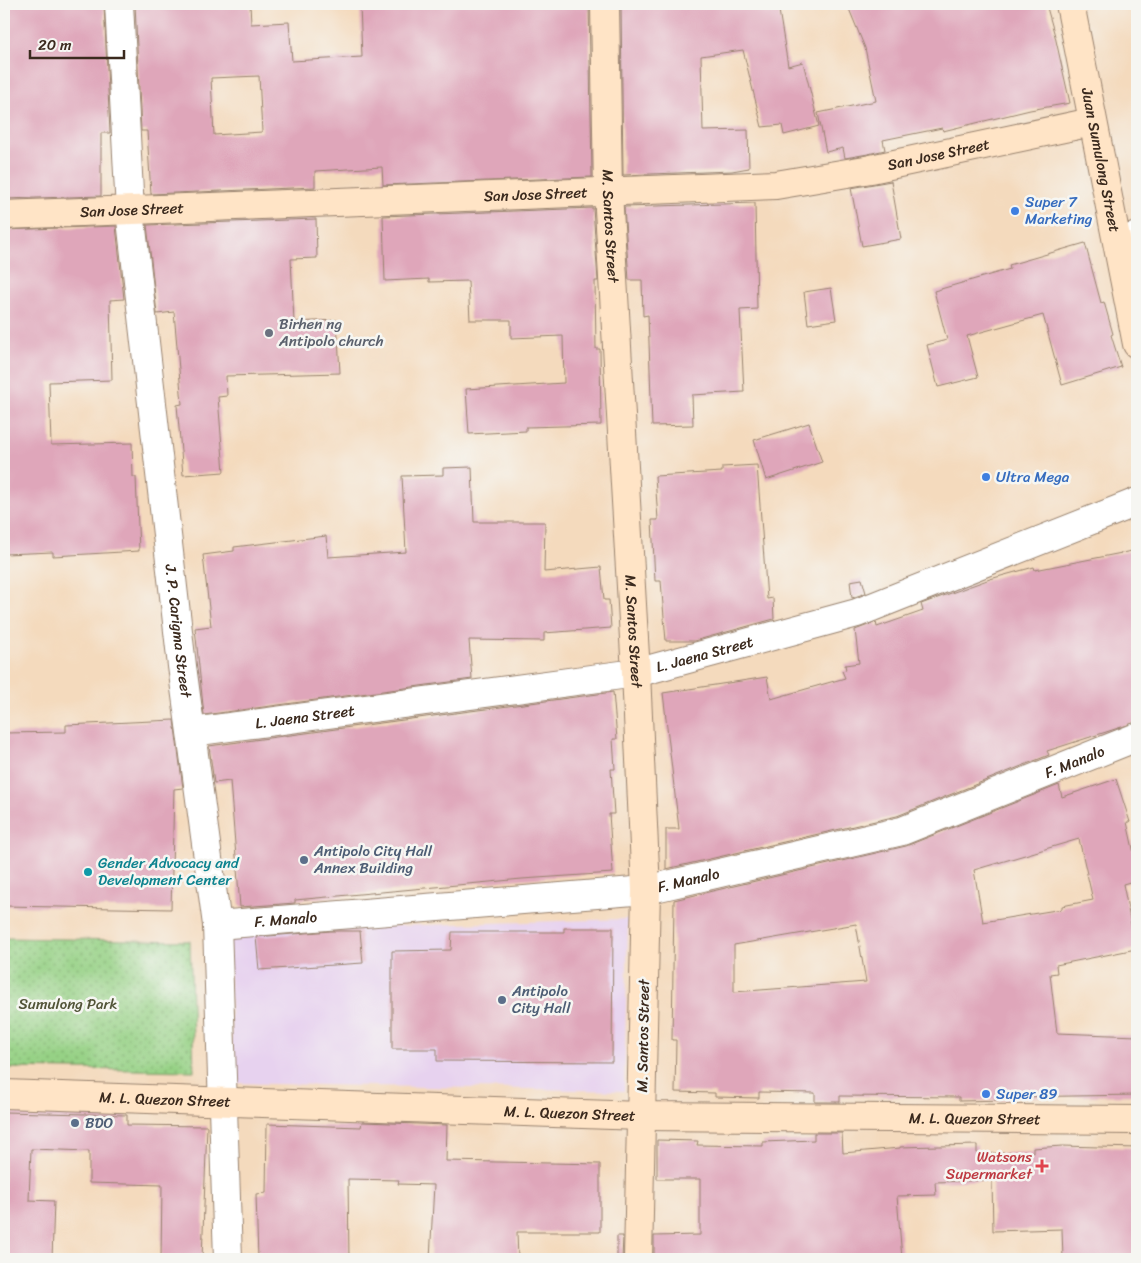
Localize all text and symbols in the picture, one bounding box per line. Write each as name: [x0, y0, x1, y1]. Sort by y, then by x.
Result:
scale bar: [30, 28, 124, 60]
text: 20 m: [38, 32, 72, 58]
street label: Juan Sumulong Street: [1074, 84, 1128, 235]
street label: San Jose Street: [885, 131, 993, 178]
street label: M. Santos Street: [595, 169, 626, 284]
street label: San Jose Street: [483, 179, 588, 209]
place label: Super 7 Marketing: [1025, 189, 1093, 232]
street label: San Jose Street: [79, 195, 185, 225]
marker: Super 7 Marketing: [1009, 205, 1021, 217]
place label: Birhen ng Antipolo church: [278, 311, 384, 354]
marker: Birhen ng Antipolo church: [263, 327, 275, 339]
place label: Ultra Mega: [996, 464, 1070, 490]
marker: Ultra Mega: [980, 471, 992, 483]
street label: J. P. Carigma Street: [157, 562, 199, 700]
street label: M. Santos Street: [617, 574, 650, 689]
street label: L. Jaena Street: [653, 629, 757, 680]
street label: L. Jaena Street: [254, 697, 357, 736]
street label: F. Manalo: [1041, 738, 1109, 786]
place label: Antipolo City Hall Annex Building: [313, 838, 433, 881]
place label: Gender Advocacy and Development Center: [98, 850, 240, 893]
marker: Antipolo City Hall Annex Building: [298, 854, 310, 866]
street label: F. Manalo: [655, 860, 723, 900]
marker: Gender Advocacy and Development Center: [82, 866, 94, 878]
street label: F. Manalo: [253, 904, 319, 935]
place label: Antipolo City Hall: [511, 978, 571, 1021]
street label: M. Santos Street: [629, 978, 657, 1093]
park label: Sumulong Park: [18, 991, 118, 1017]
marker: Antipolo City Hall: [496, 994, 508, 1006]
place label: Super 89: [996, 1081, 1057, 1107]
street label: M. L. Quezon Street: [99, 1084, 232, 1115]
marker: Super 89: [980, 1088, 992, 1100]
street label: M. L. Quezon Street: [503, 1098, 636, 1129]
street label: M. L. Quezon Street: [909, 1105, 1041, 1132]
place label: BDO: [85, 1110, 113, 1136]
marker: BDO: [69, 1117, 81, 1129]
place label: Watsons Supermarket: [946, 1144, 1033, 1187]
marker: Watsons Supermarket: [1036, 1160, 1048, 1172]

